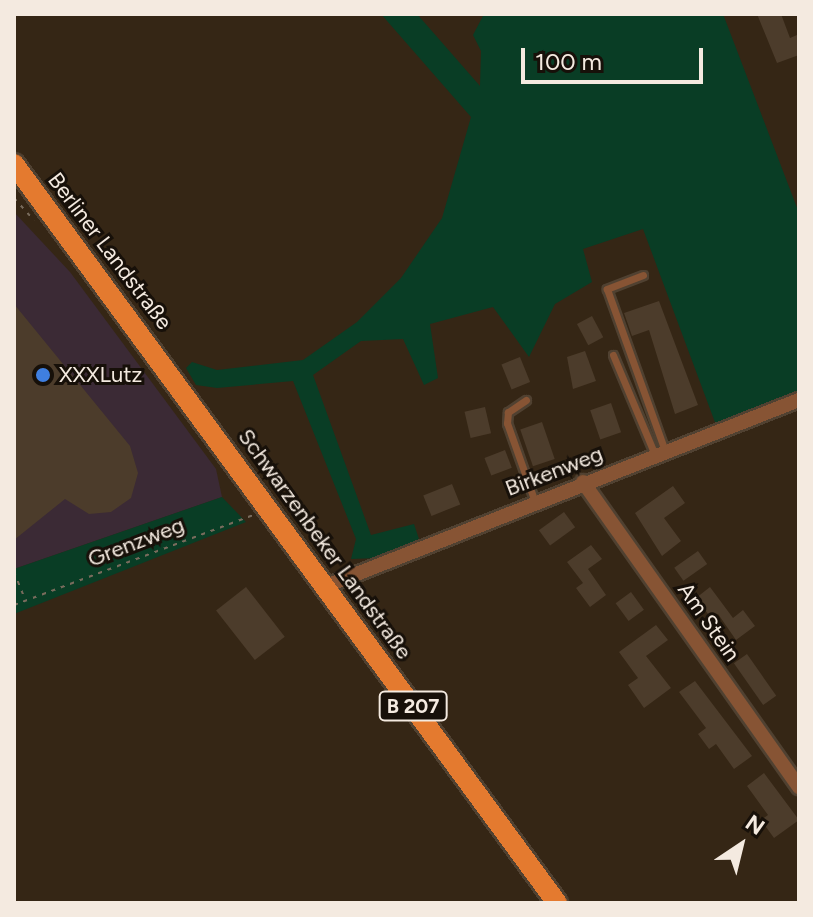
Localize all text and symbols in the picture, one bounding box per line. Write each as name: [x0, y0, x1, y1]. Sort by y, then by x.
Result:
scale bar: [525, 32, 707, 82]
text: 100 m: [535, 47, 602, 76]
street label: Berliner Landstraße: [42, 167, 178, 335]
place label: XXXLutz: [59, 362, 142, 388]
marker: XXXLutz: [34, 366, 52, 384]
street label: Schwarzenbeker Landstraße: [233, 424, 417, 664]
street label: Birkenweg: [501, 440, 607, 502]
street label: Grenzweg: [84, 512, 188, 572]
street label: Am Stein: [672, 577, 746, 667]
road number: B 207: [377, 690, 449, 722]
north arrow: [701, 805, 781, 885]
text: N: [740, 809, 770, 841]

